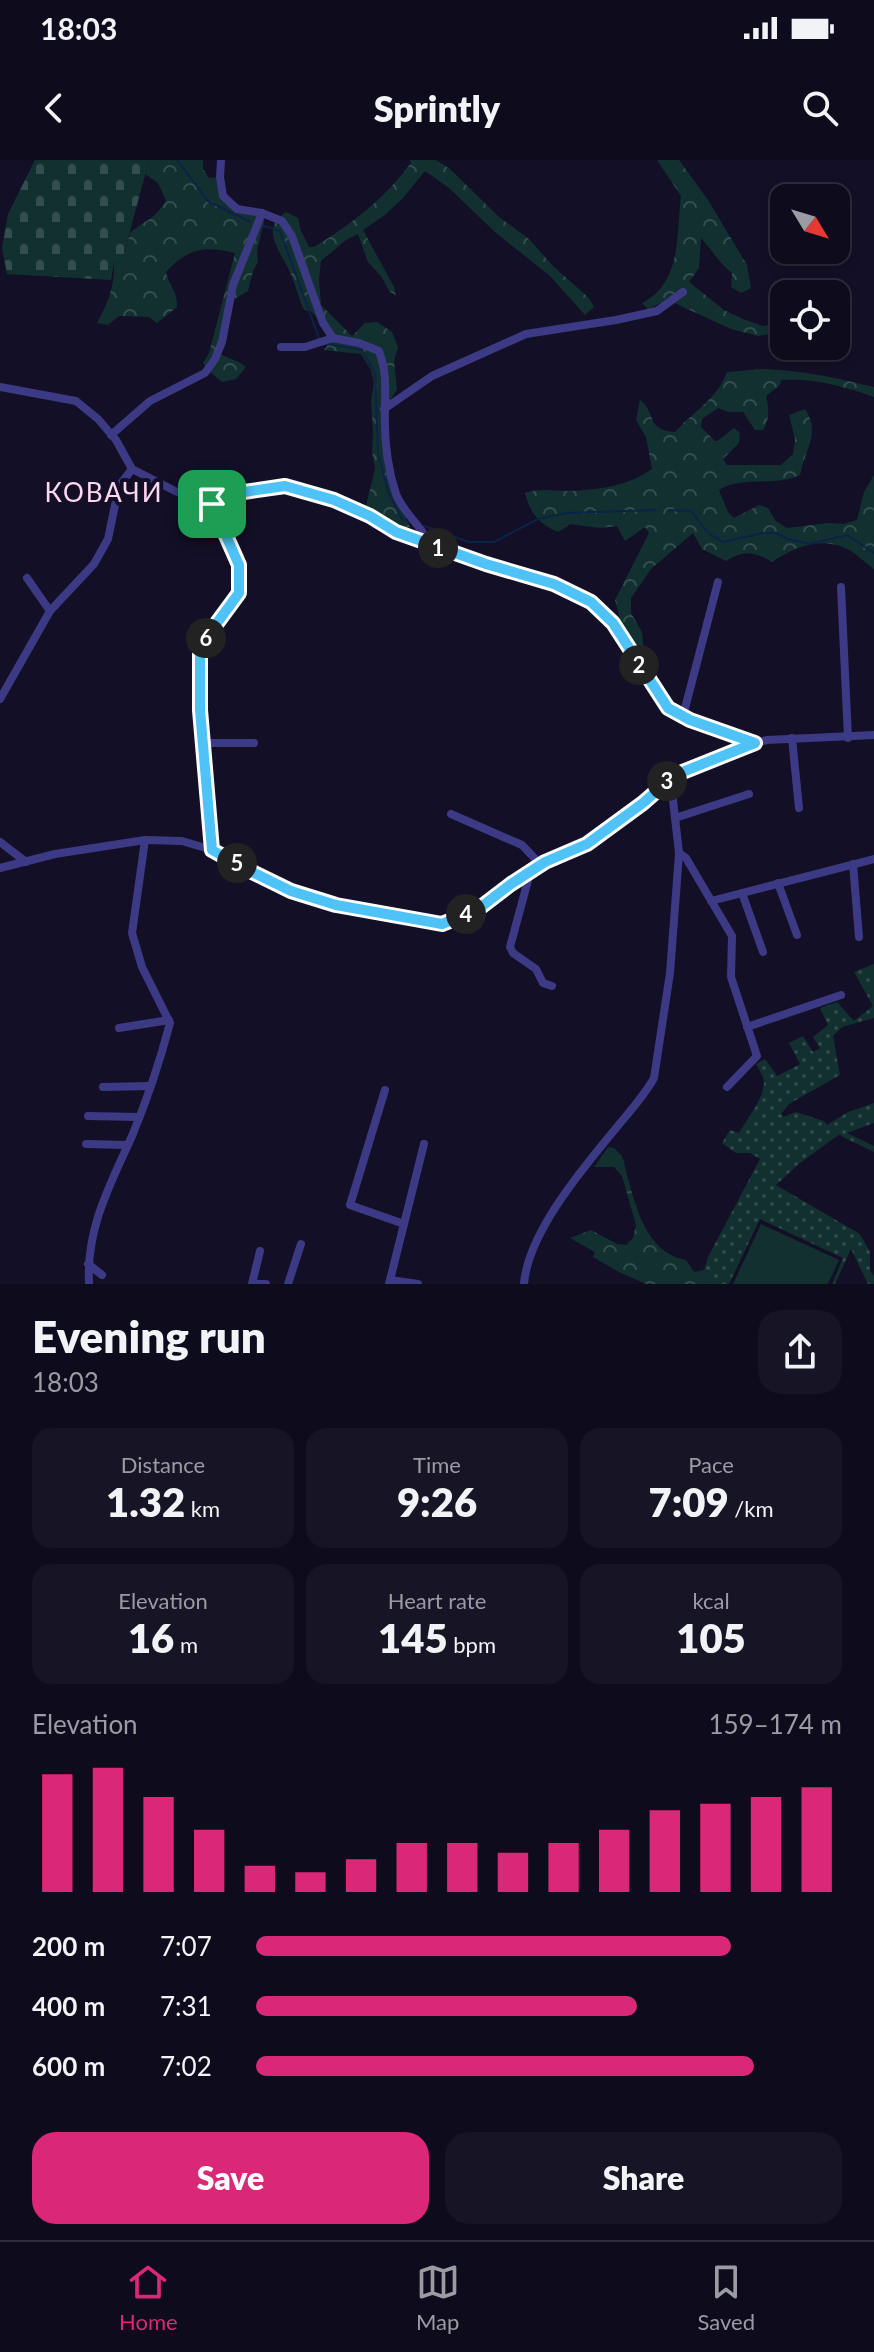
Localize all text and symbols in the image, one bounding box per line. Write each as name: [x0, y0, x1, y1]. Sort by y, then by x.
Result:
text: 18:03: [40, 10, 117, 46]
icon: back: [32, 86, 76, 130]
text: Sprintly: [374, 86, 500, 130]
icon: search: [798, 86, 842, 130]
north arrow: [770, 184, 850, 264]
map controls: [770, 184, 850, 360]
button: locate: [770, 280, 850, 360]
pin: [178, 470, 246, 538]
district label: КОВАЧИ: [44, 476, 164, 508]
icon: arrive: [190, 482, 234, 526]
pin: 1: [418, 528, 458, 568]
text: 1: [432, 534, 444, 561]
pin: 6: [186, 618, 226, 658]
text: 6: [200, 624, 212, 651]
pin: 2: [619, 645, 659, 685]
text: 2: [633, 651, 645, 678]
pin: 3: [647, 761, 687, 801]
text: 3: [661, 767, 673, 794]
pin: 5: [217, 843, 257, 883]
text: 5: [231, 849, 243, 876]
pin: 4: [446, 894, 486, 934]
text: 4: [460, 900, 472, 927]
text: Evening run: [32, 1310, 266, 1362]
button: share: [758, 1310, 842, 1394]
text: 18:03: [32, 1366, 99, 1398]
text: Distance: [121, 1451, 205, 1478]
text: Time: [413, 1451, 461, 1478]
text: Pace: [688, 1451, 734, 1478]
text: 1.32: [106, 1478, 185, 1526]
text: 9:26: [397, 1478, 477, 1526]
text: 7:09: [648, 1478, 729, 1526]
text: km: [185, 1495, 220, 1522]
text: /km: [729, 1495, 774, 1522]
text: Elevation: [118, 1587, 208, 1614]
text: Heart rate: [388, 1587, 486, 1614]
text: kcal: [692, 1587, 730, 1614]
text: 16: [128, 1614, 174, 1662]
text: 145: [378, 1614, 448, 1662]
text: 105: [676, 1614, 746, 1662]
text: m: [174, 1631, 198, 1658]
text: bpm: [448, 1631, 496, 1658]
text: Elevation: [32, 1708, 138, 1740]
text: 159–174 m: [708, 1708, 842, 1740]
text: 200 m: [32, 1930, 105, 1962]
text: 7:07: [160, 1930, 212, 1962]
text: 400 m: [32, 1990, 105, 2022]
text: 7:31: [160, 1990, 212, 2022]
text: 600 m: [32, 2050, 105, 2082]
text: 7:02: [160, 2050, 212, 2082]
button: Save: [32, 2132, 429, 2224]
button: Share: [445, 2132, 842, 2224]
tab: Home: [119, 2260, 178, 2335]
tab: Map: [416, 2260, 460, 2335]
tab: Saved: [698, 2260, 755, 2335]

